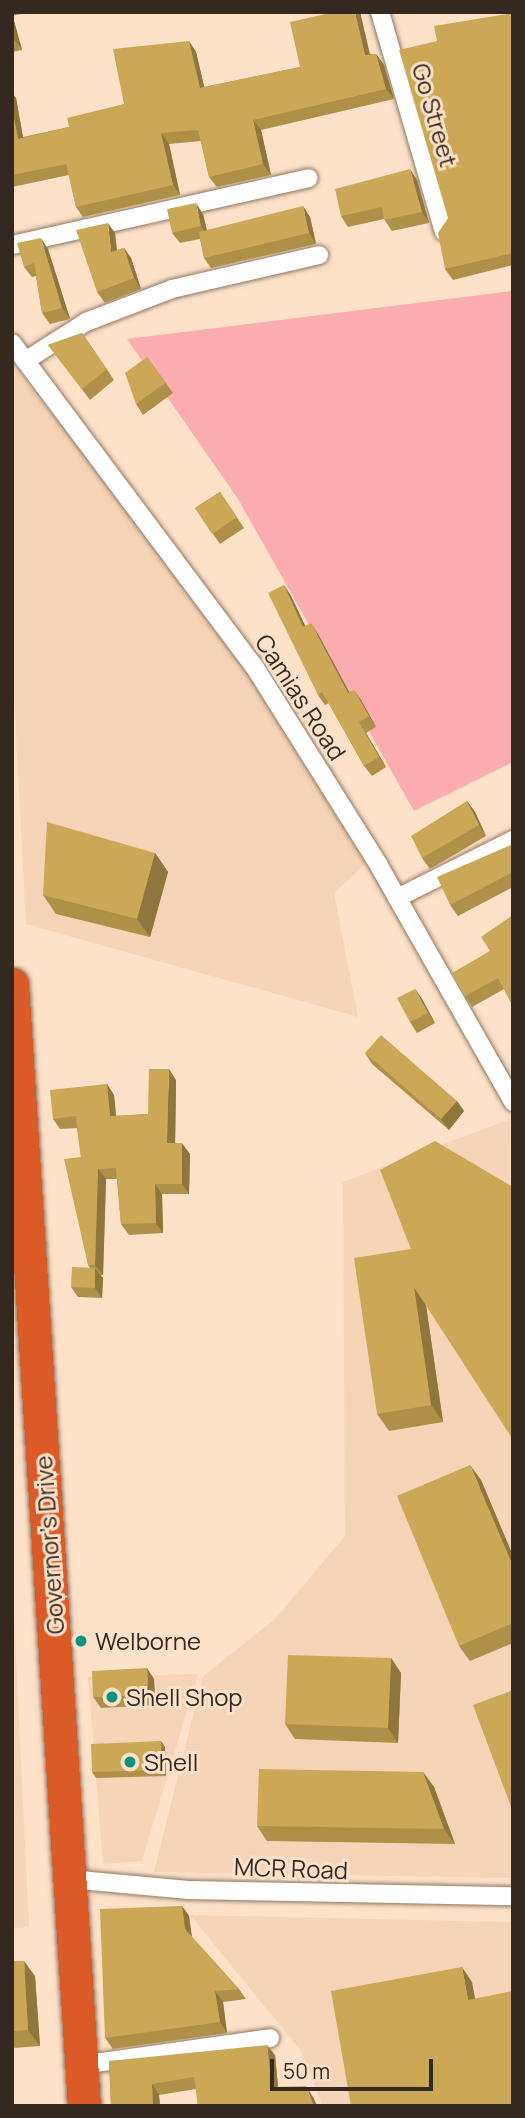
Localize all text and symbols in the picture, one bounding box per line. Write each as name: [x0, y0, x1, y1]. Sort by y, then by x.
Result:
street label: Go Street: [406, 60, 464, 170]
street label: Camias Road: [250, 629, 352, 765]
street label: Governor's Drive: [28, 1455, 70, 1635]
place label: Welborne: [95, 1627, 201, 1655]
marker: Welborne: [73, 1633, 89, 1649]
place label: Shell Shop: [126, 1683, 243, 1711]
marker: Shell Shop: [104, 1689, 120, 1705]
place label: Shell: [144, 1748, 198, 1776]
marker: Shell: [122, 1754, 138, 1770]
street label: MCR Road: [233, 1852, 349, 1884]
scale bar: [273, 2044, 436, 2088]
text: 50 m: [283, 2057, 330, 2085]

